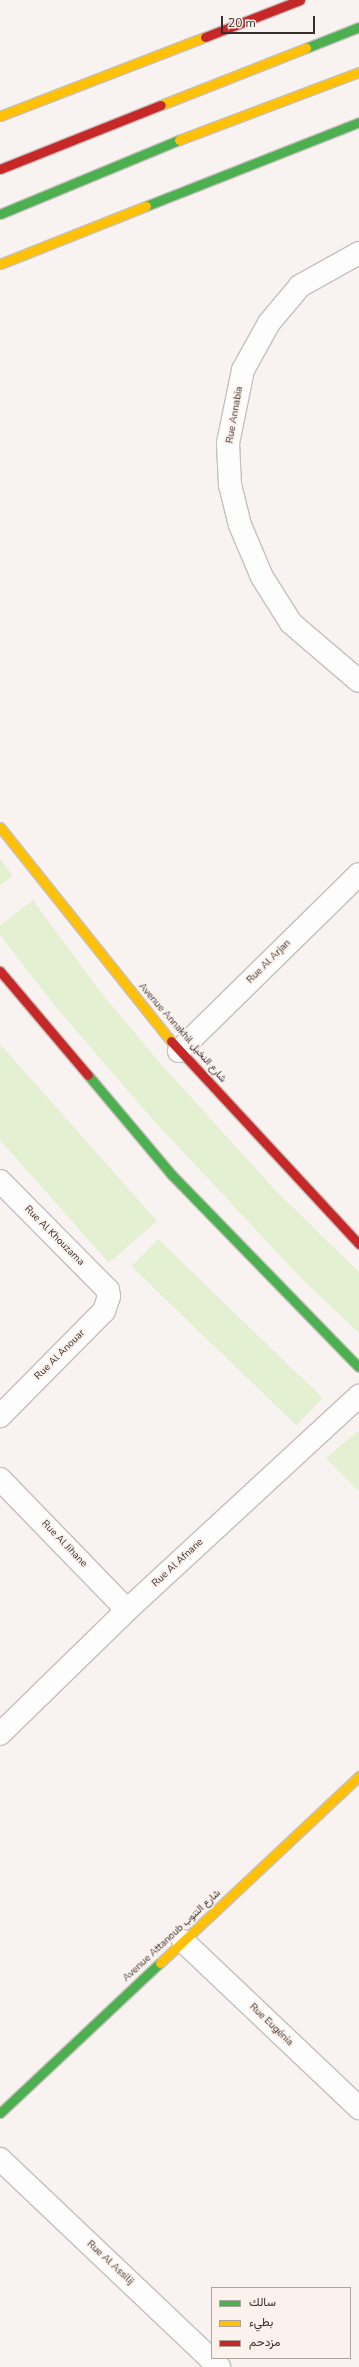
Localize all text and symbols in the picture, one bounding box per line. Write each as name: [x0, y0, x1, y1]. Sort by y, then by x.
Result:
scale bar: [223, 8, 317, 34]
text: 20 m: [228, 15, 256, 31]
street label: Rue Annabia: [224, 386, 246, 444]
street label: Rue Al Arjan: [245, 938, 293, 986]
street label: Avenue Annakhil شارع النخيل: [136, 981, 228, 1085]
street label: Rue Al Khouzama: [22, 1204, 86, 1268]
street label: Rue Al Anouar: [32, 1327, 88, 1383]
street label: Rue Al Jihane: [39, 1518, 89, 1570]
street label: Rue Al Afnane: [150, 1536, 206, 1590]
street label: Avenue Attanoub شارع التنوب: [121, 1887, 223, 1985]
street label: Rue Eugénia: [247, 2001, 295, 2049]
street label: Rue Al Assilij: [84, 2238, 136, 2288]
legend: [211, 2287, 351, 2359]
text: سالك: [249, 2294, 276, 2310]
text: بطيء: [249, 2314, 273, 2330]
text: مزدحم: [249, 2334, 280, 2350]

